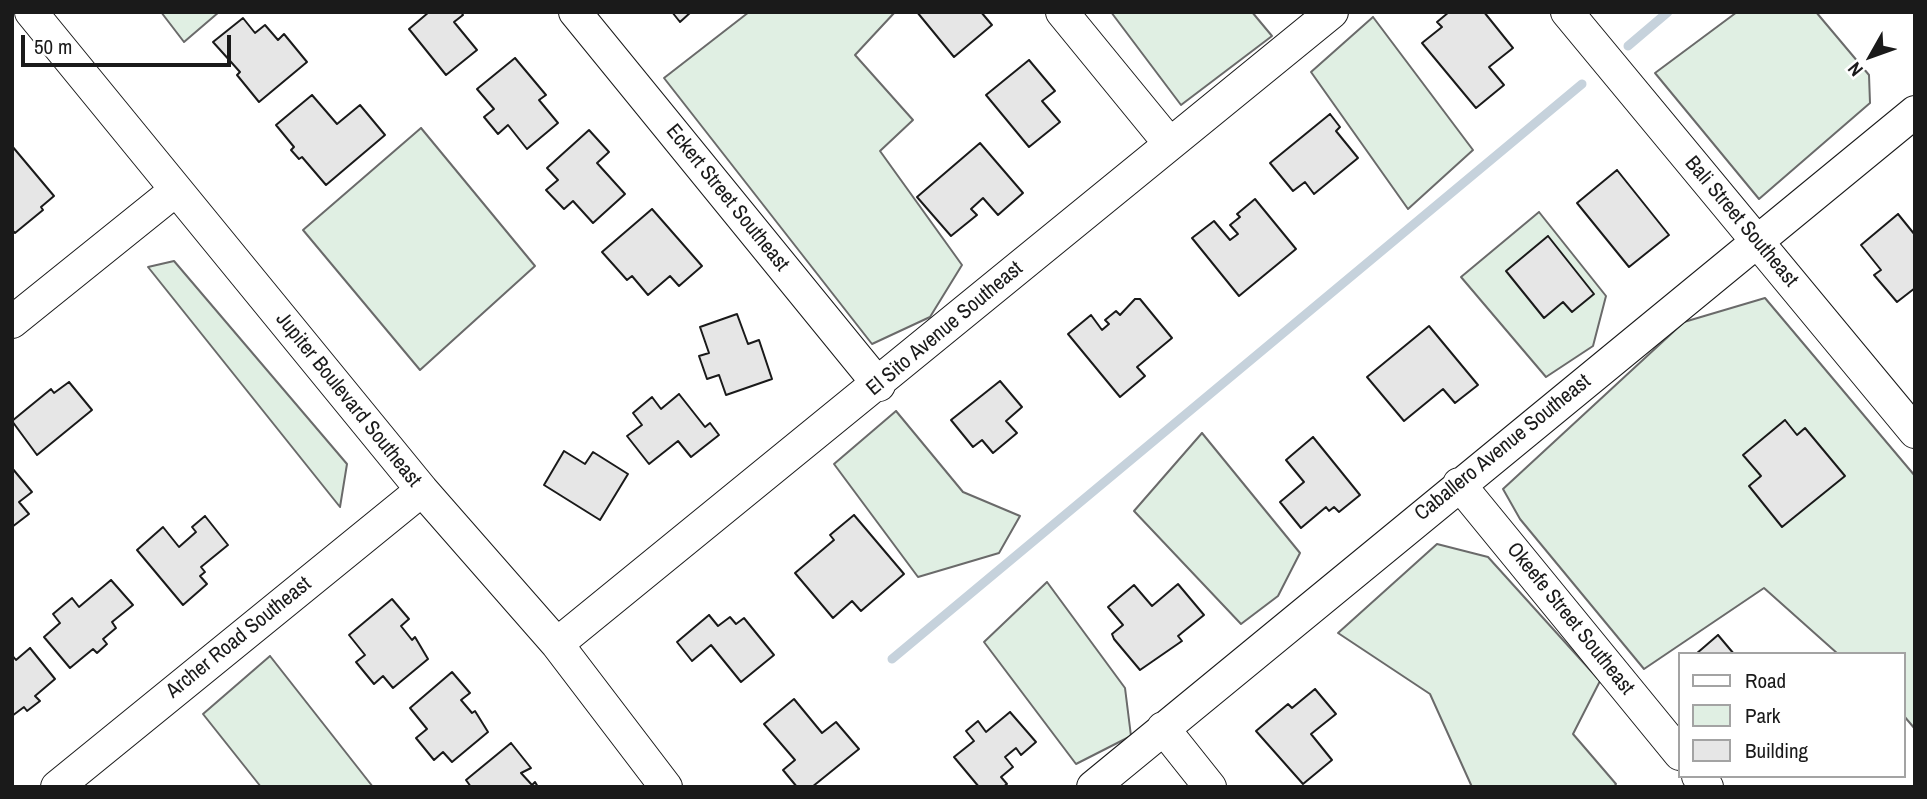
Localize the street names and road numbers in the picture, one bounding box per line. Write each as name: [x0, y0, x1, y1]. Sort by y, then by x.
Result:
street label: Eckert Street Southeast: [660, 119, 794, 277]
street label: Bali Street Southeast: [1679, 152, 1803, 292]
street label: El Sito Avenue Southeast: [862, 256, 1028, 402]
street label: Jupiter Boulevard Southeast: [270, 308, 426, 492]
street label: Caballero Avenue Southeast: [1410, 369, 1596, 527]
street label: Okeefe Street Southeast: [1501, 538, 1639, 700]
street label: Archer Road Southeast: [162, 572, 316, 704]

